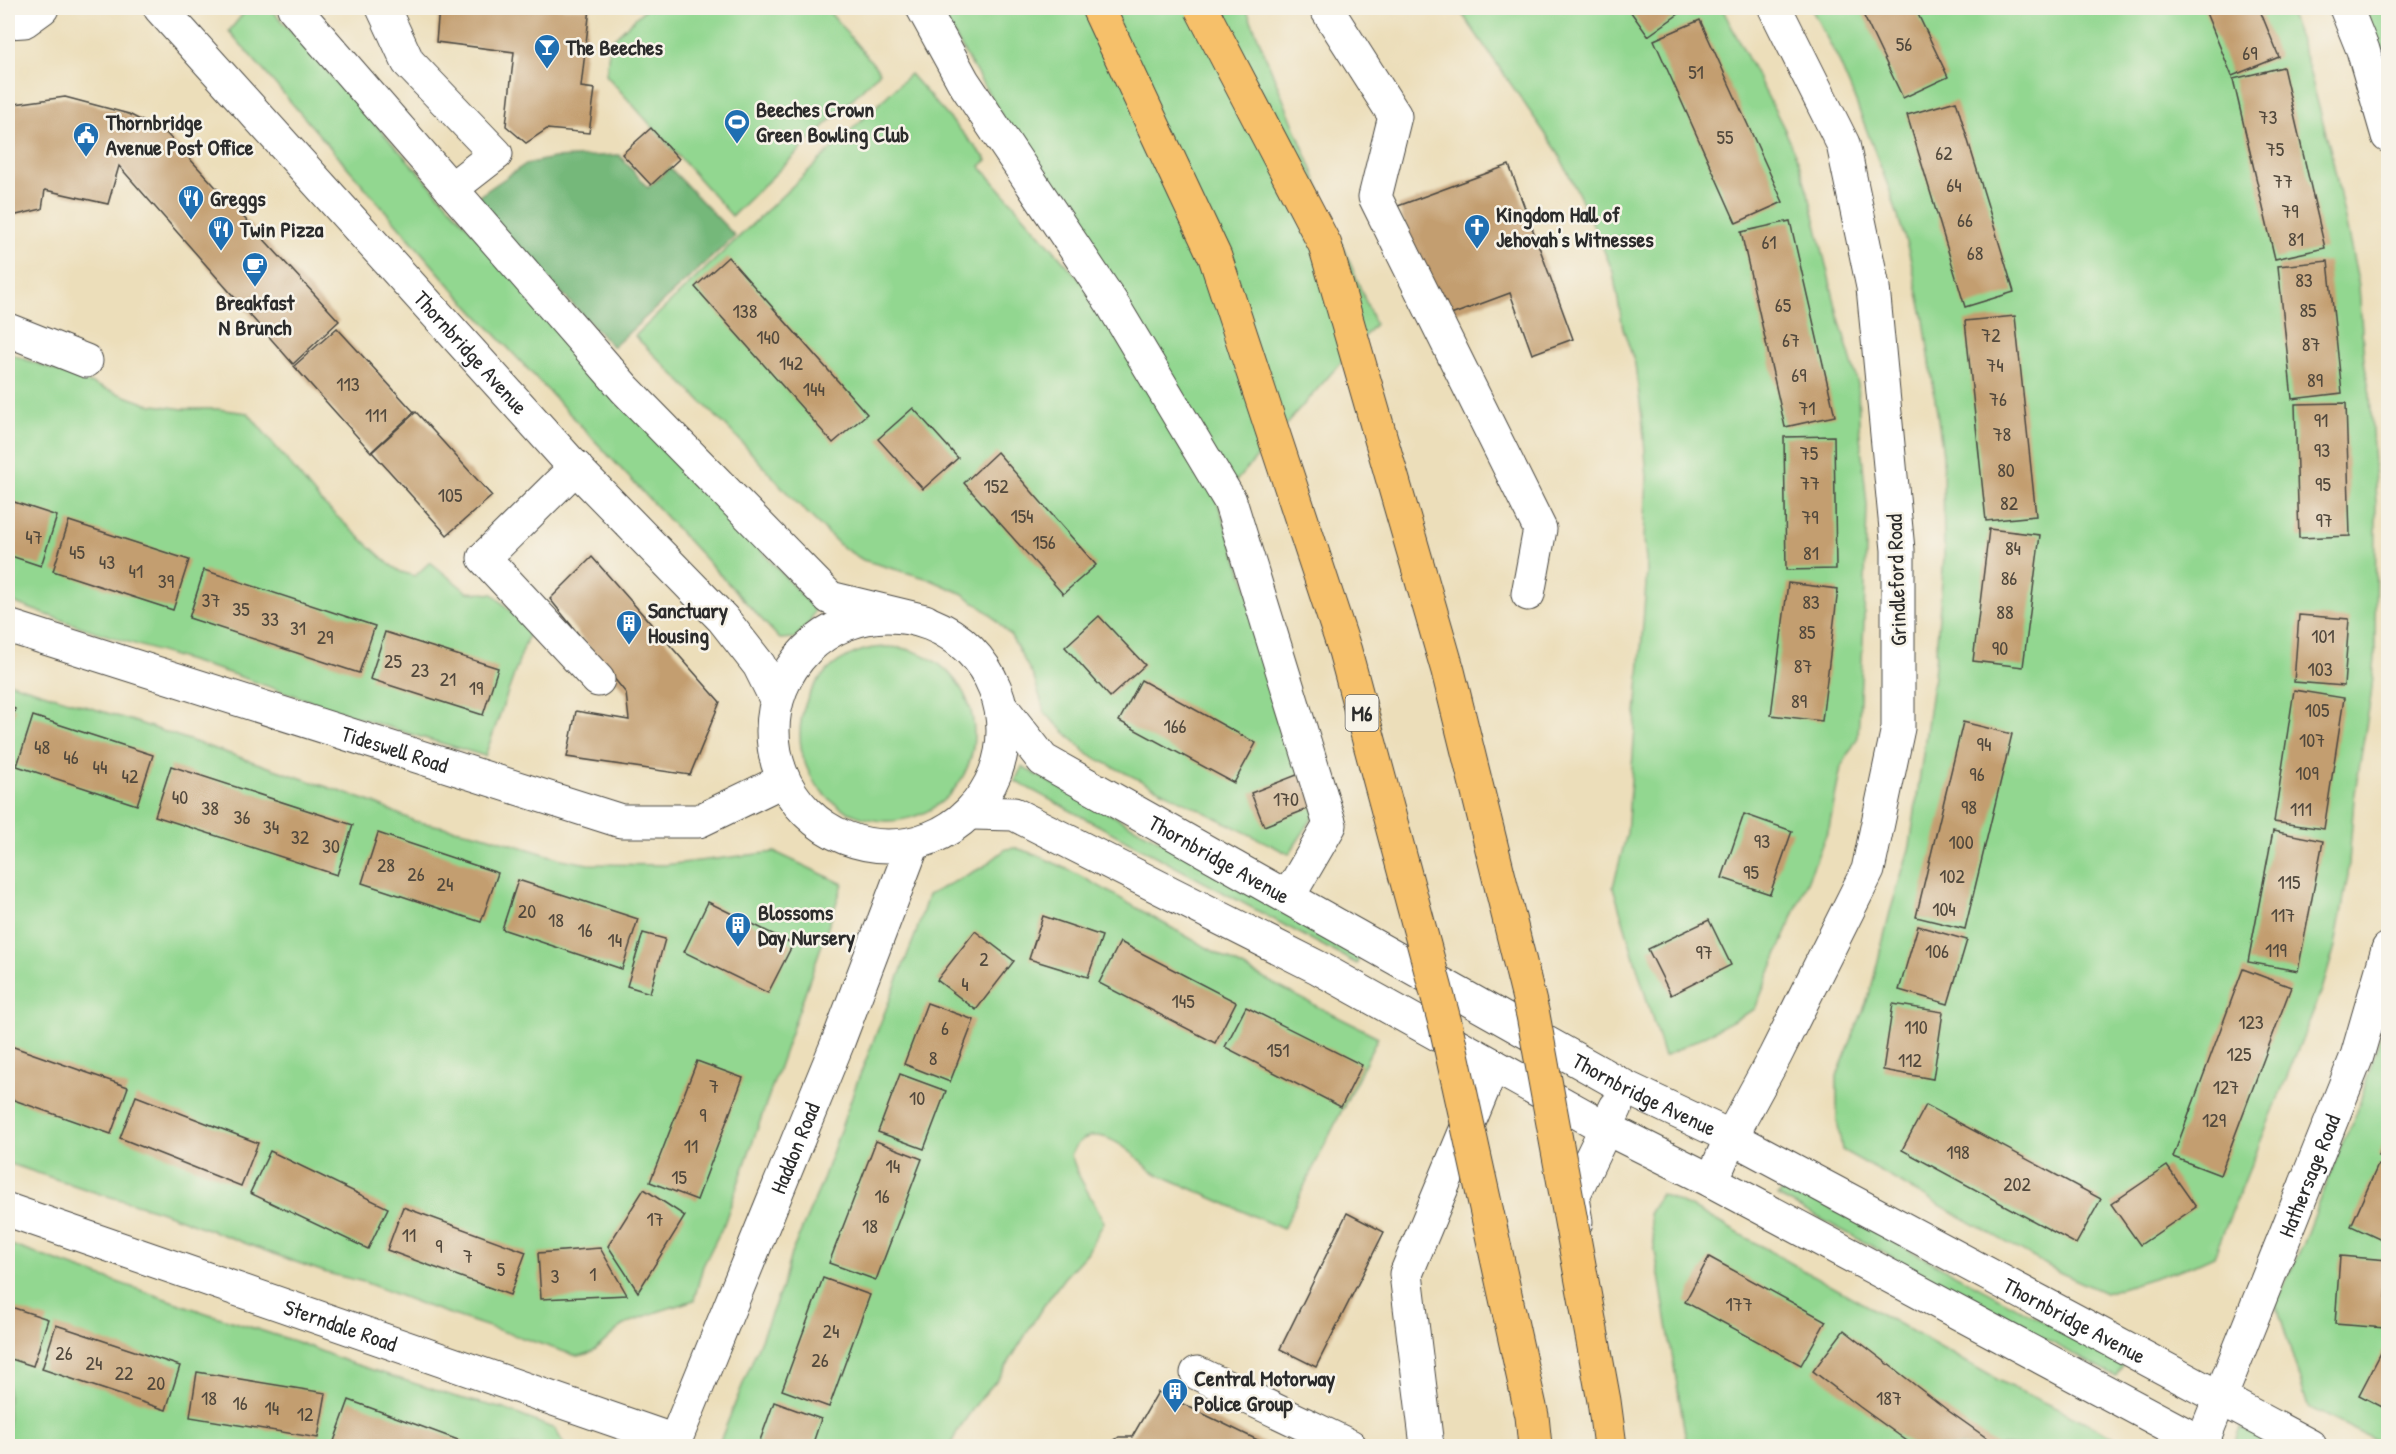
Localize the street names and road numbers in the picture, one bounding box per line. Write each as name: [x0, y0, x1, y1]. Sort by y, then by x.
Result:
street label: Thornbridge Avenue: [407, 284, 535, 421]
street label: Grindleford Road: [1879, 513, 1913, 646]
road number: M6: [1346, 695, 1378, 731]
street label: Tideswell Road: [338, 718, 453, 780]
street label: Thornbridge Avenue: [1143, 807, 1295, 911]
street label: Thornbridge Avenue: [1567, 1045, 1721, 1143]
street label: Haddon Road: [763, 1097, 827, 1198]
street label: Hathersage Road: [2271, 1109, 2347, 1241]
street label: Thornbridge Avenue: [1998, 1270, 2151, 1371]
street label: Sterndale Road: [280, 1292, 402, 1359]

